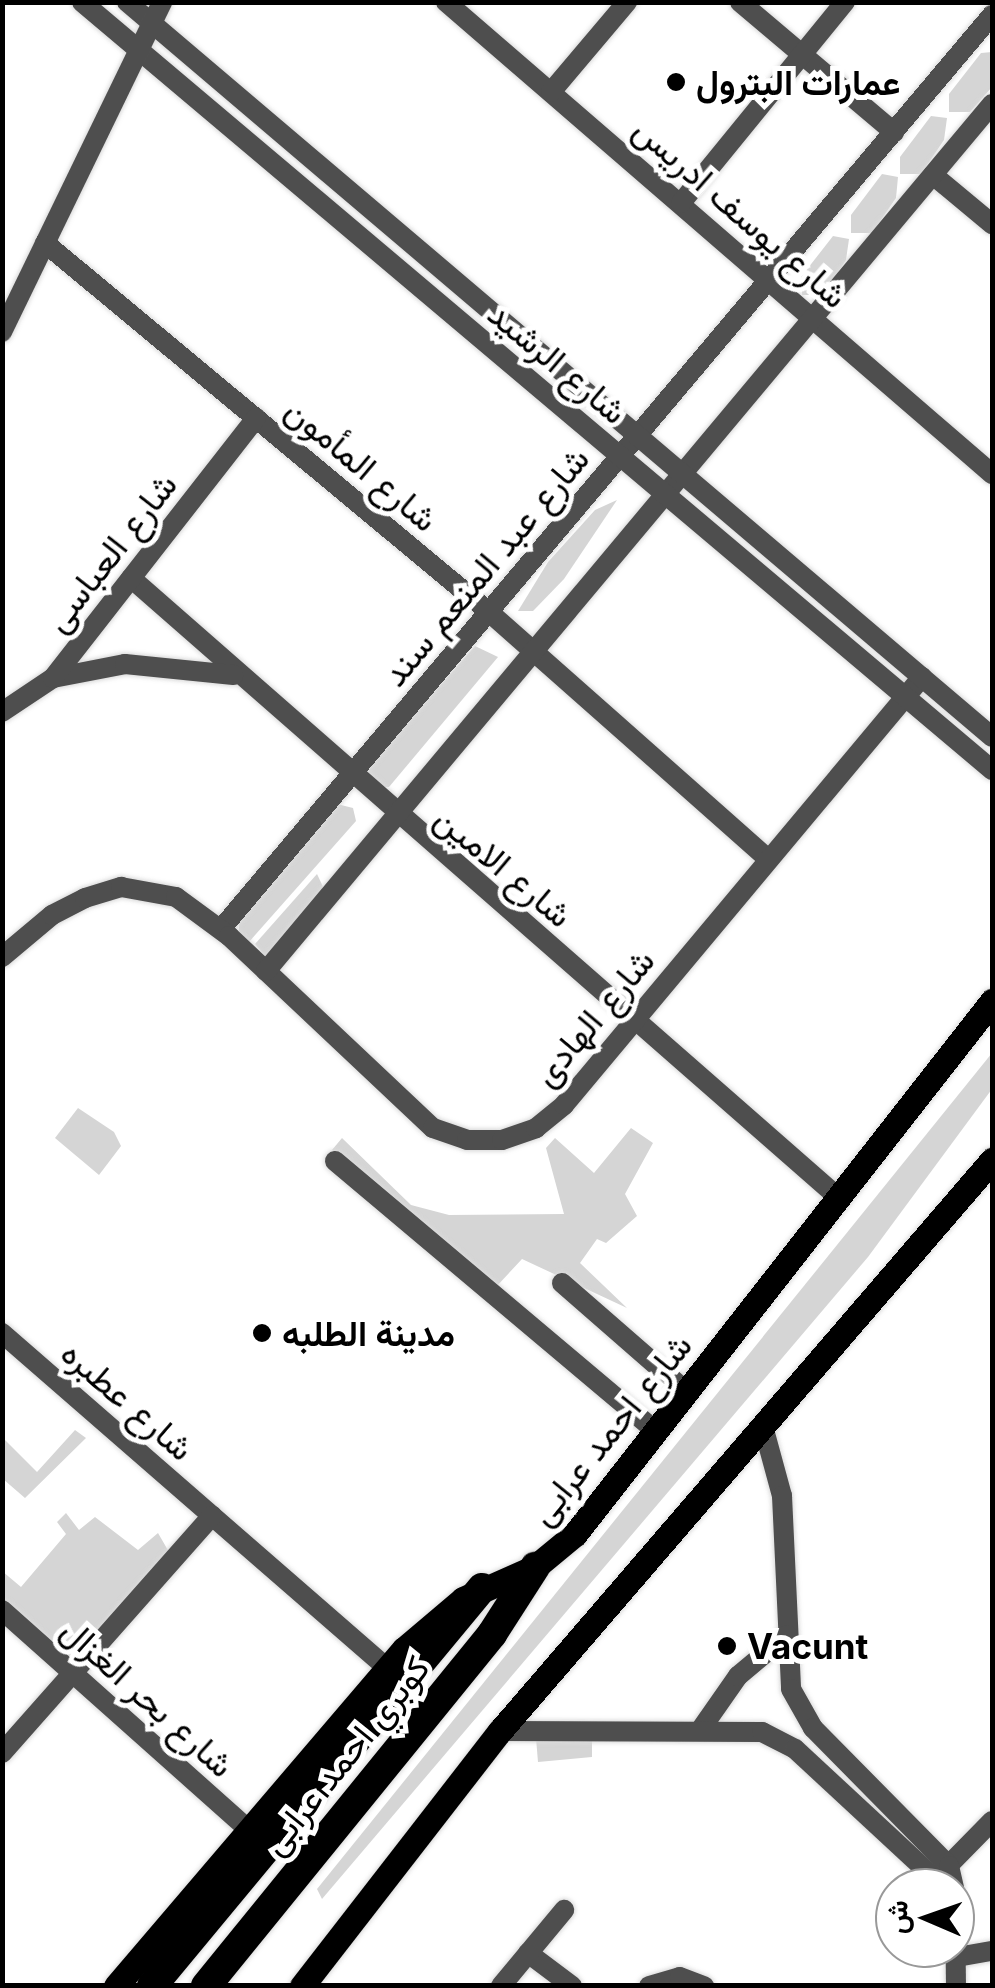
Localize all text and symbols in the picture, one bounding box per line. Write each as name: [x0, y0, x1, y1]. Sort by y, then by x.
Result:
place label: عمارات البترول: [696, 61, 900, 103]
marker: عمارات البترول: [665, 71, 687, 93]
street label: شارع يوسف ادريس: [625, 108, 857, 316]
street label: شارع الرشيد: [480, 292, 636, 432]
street label: شارع المأمون: [277, 388, 447, 540]
street label: شارع عبد المنعم سند: [373, 438, 597, 694]
street label: شارع العباسى: [35, 464, 185, 640]
street label: شارع الامين: [427, 797, 581, 935]
street label: شارع الهادى: [523, 940, 663, 1094]
place label: مدينة الطلبه: [282, 1312, 455, 1354]
marker: مدينة الطلبه: [251, 1322, 273, 1344]
street label: شارع احمد عرابى: [520, 1325, 700, 1533]
street label: شارع عطبره: [53, 1331, 203, 1469]
street label: شارع بحر الغزال: [53, 1609, 243, 1785]
place label: Vacunt: [747, 1625, 868, 1667]
marker: Vacunt: [716, 1635, 738, 1657]
street label: كوبري احمد عرابى: [252, 1647, 438, 1863]
north arrow: [875, 1868, 975, 1968]
text: ش: [879, 1900, 915, 1934]

